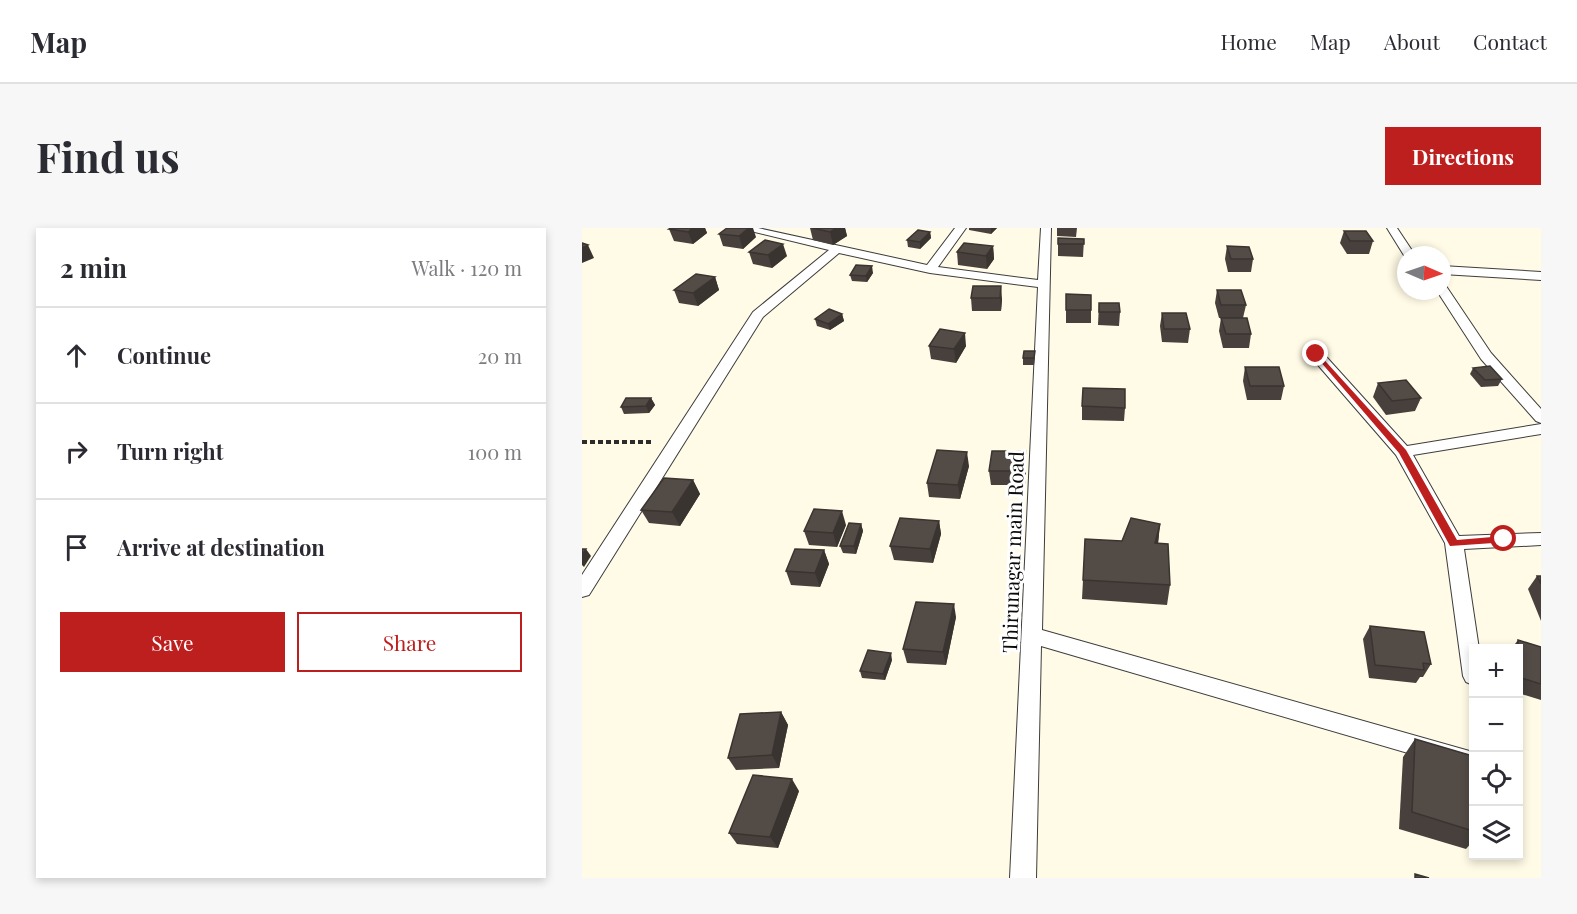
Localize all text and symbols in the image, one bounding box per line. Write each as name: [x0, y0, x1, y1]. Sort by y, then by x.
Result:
text: Map: [30, 23, 87, 60]
text: Home: [1221, 27, 1277, 55]
text: Map: [1310, 27, 1351, 55]
text: About: [1384, 27, 1440, 55]
text: Contact: [1473, 27, 1547, 55]
button: Directions: [1385, 127, 1541, 185]
text: Find us: [36, 128, 180, 184]
north arrow: [1397, 246, 1451, 300]
text: 2 min: [60, 250, 127, 285]
text: Walk · 120 m: [412, 254, 522, 281]
icon: ahead: [60, 339, 93, 372]
text: Continue: [117, 340, 211, 370]
route end: [1302, 340, 1328, 366]
text: 20 m: [478, 342, 522, 369]
icon: right: [60, 435, 93, 468]
text: Turn right: [117, 436, 223, 466]
text: 100 m: [468, 438, 522, 465]
street label: Thirunagar main Road: [995, 450, 1029, 653]
route start: [1490, 525, 1516, 551]
icon: arrive: [60, 531, 93, 564]
text: Arrive at destination: [117, 532, 325, 562]
button: Save: [60, 612, 285, 672]
button: Share: [297, 612, 522, 672]
map controls: [1469, 644, 1523, 860]
button: +: [1469, 644, 1523, 698]
button: −: [1469, 698, 1523, 752]
button: locate: [1469, 752, 1523, 806]
button: layers: [1469, 806, 1523, 860]

